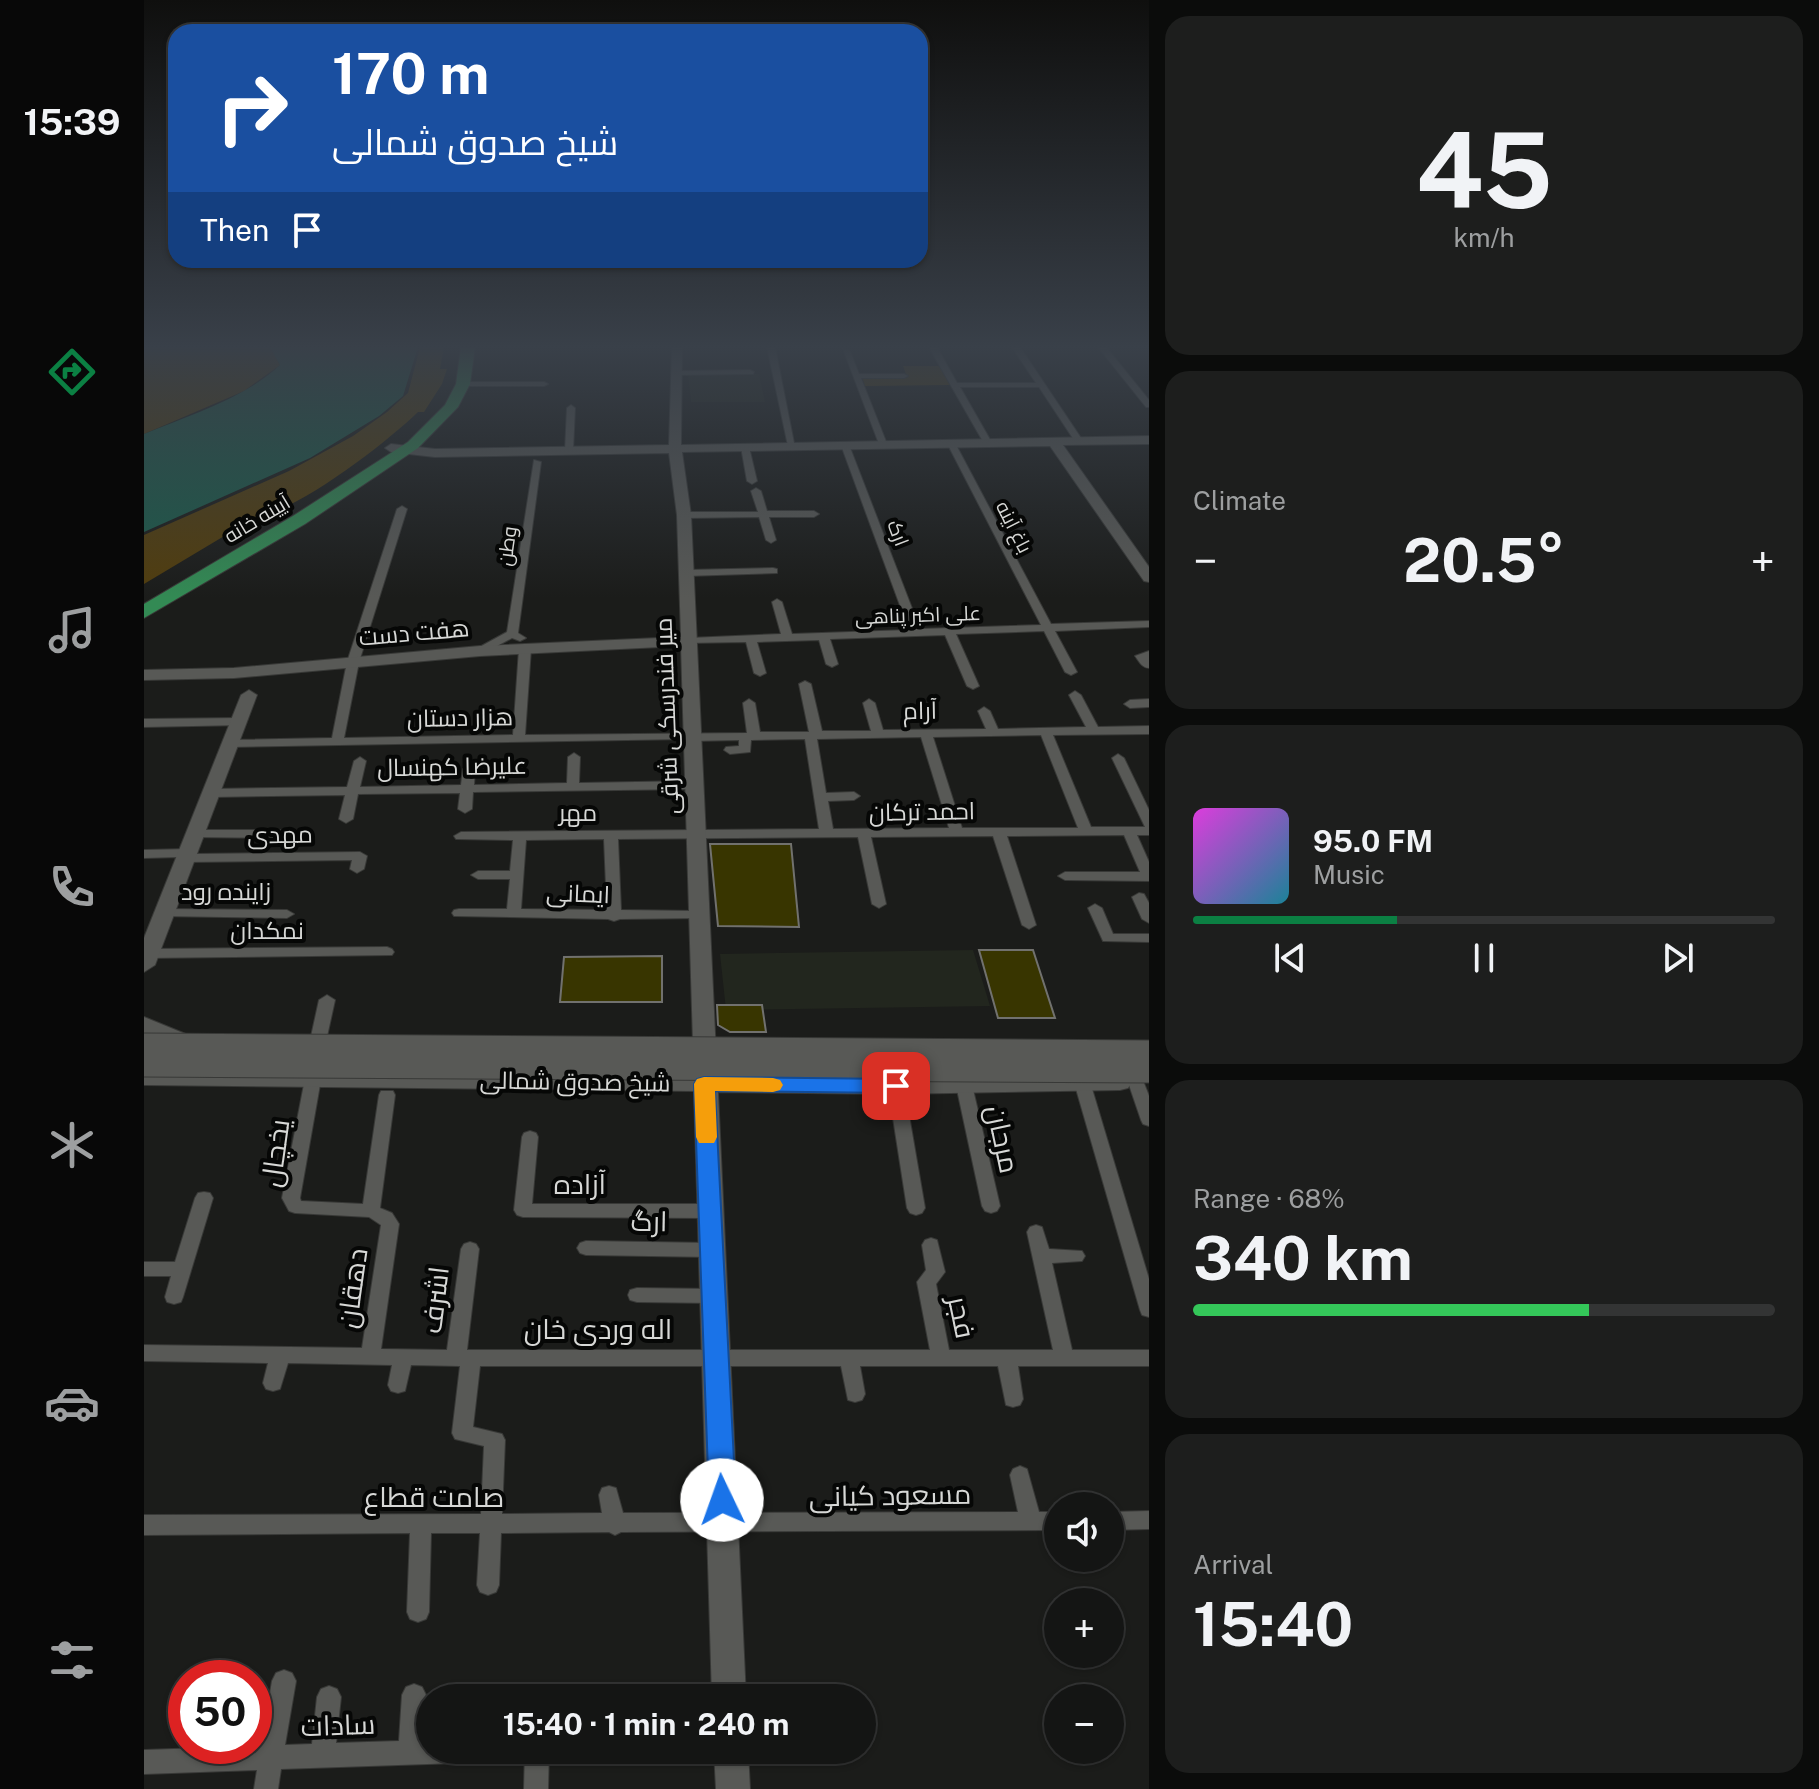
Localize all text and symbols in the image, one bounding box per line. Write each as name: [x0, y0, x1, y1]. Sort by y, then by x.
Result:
text: 170 m: [332, 41, 489, 107]
icon: right: [200, 56, 304, 160]
text: 15:39: [24, 101, 120, 143]
text: 45: [1415, 109, 1553, 231]
text: شیخ صدوق شمالی: [332, 121, 618, 163]
icon: arrive: [285, 208, 329, 252]
text: Then: [200, 212, 269, 248]
text: km/h: [1453, 222, 1515, 253]
icon: directions: [44, 344, 100, 400]
text: Climate: [1193, 485, 1286, 516]
street label: آیینه خانه: [220, 490, 295, 548]
street label: باغ آینه: [989, 497, 1037, 558]
street label: ارک: [882, 516, 914, 550]
street label: وطن: [492, 525, 523, 567]
text: 20.5°: [1403, 525, 1565, 596]
text: −: [1193, 535, 1217, 587]
text: +: [1751, 535, 1775, 587]
street label: علی اکبر پناهی: [855, 601, 981, 630]
icon: music: [44, 602, 100, 658]
street label: هفت دست: [357, 613, 470, 651]
street label: میر فندرسکی شرقی: [649, 617, 684, 815]
street label: آرام: [903, 696, 938, 727]
street label: هزار دستان: [407, 702, 513, 733]
street label: علیرضا کهنسال: [377, 751, 527, 782]
street label: احمد ترکان: [869, 796, 975, 827]
street label: مهر: [557, 798, 597, 827]
street label: مهدی: [247, 819, 313, 850]
text: 95.0 FM: [1313, 823, 1433, 859]
icon: phone: [44, 859, 100, 915]
text: Music: [1313, 859, 1385, 890]
street label: زاینده رود: [181, 877, 271, 905]
street label: ایمانی: [546, 878, 610, 909]
street label: نمکدان: [230, 916, 304, 945]
icon: previous: [1268, 936, 1312, 980]
icon: pause: [1462, 936, 1506, 980]
icon: next: [1656, 936, 1700, 980]
pin: [862, 1052, 930, 1120]
icon: arrive: [874, 1064, 918, 1108]
street label: شیخ صدوق شمالی: [479, 1065, 671, 1100]
street label: مرجان: [979, 1102, 1027, 1176]
street label: یخچال: [253, 1116, 299, 1189]
icon: climate: [44, 1117, 100, 1173]
street label: آزاده: [554, 1167, 607, 1200]
text: Range · 68%: [1193, 1183, 1345, 1214]
street label: ارگ: [630, 1204, 668, 1237]
text: 340 km: [1193, 1223, 1413, 1294]
street label: دهقان: [330, 1246, 374, 1330]
street label: اشرف: [414, 1264, 455, 1335]
street label: فجر: [942, 1291, 983, 1341]
street label: اله وردی خان: [524, 1312, 672, 1346]
icon: car: [44, 1375, 100, 1431]
position arrow: [680, 1458, 764, 1542]
street label: مسعود کیانی: [808, 1477, 972, 1513]
street label: صامت قطاع: [364, 1480, 504, 1516]
map controls: [1044, 1492, 1124, 1764]
button: sound: [1044, 1492, 1124, 1572]
text: Arrival: [1193, 1549, 1273, 1580]
button: +: [1044, 1588, 1124, 1668]
text: 15:40: [1193, 1589, 1353, 1660]
icon: filters: [44, 1632, 100, 1688]
speed limit sign: 50: [168, 1660, 272, 1764]
button: −: [1044, 1684, 1124, 1764]
text: 15:40 · 1 min · 240 m: [503, 1706, 789, 1742]
street label: سادات: [300, 1707, 376, 1742]

